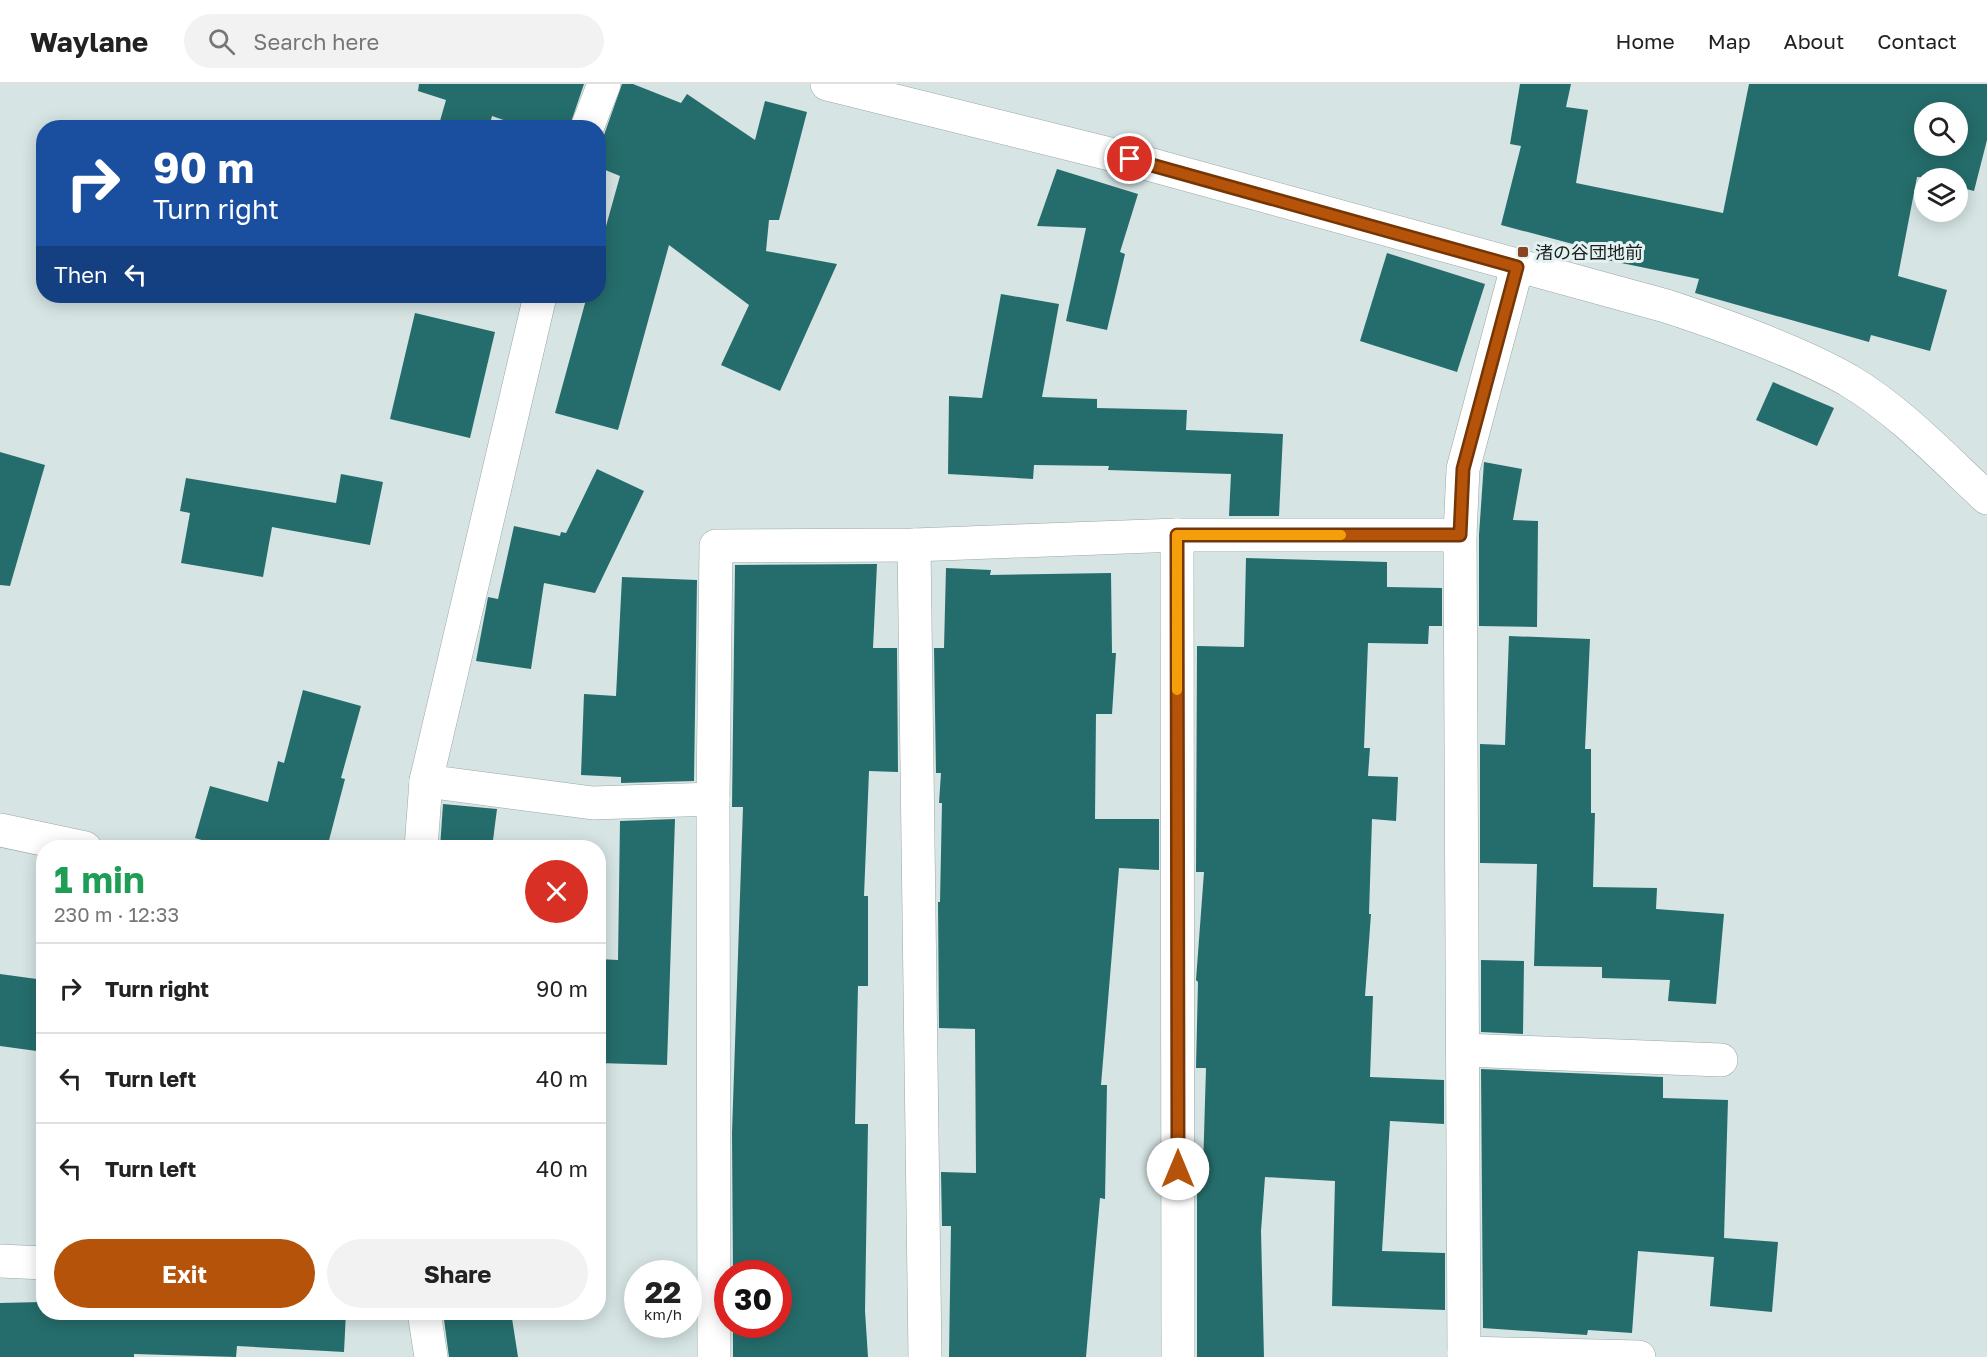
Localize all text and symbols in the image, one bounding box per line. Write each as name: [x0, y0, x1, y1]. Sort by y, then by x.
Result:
search box: [184, 14, 604, 68]
text: Waylane: [30, 25, 148, 58]
icon: search: [205, 25, 238, 58]
text: Search here: [253, 28, 379, 55]
text: Home: [1615, 28, 1675, 54]
text: Map: [1708, 28, 1751, 54]
text: About: [1784, 28, 1844, 54]
text: Contact: [1877, 28, 1957, 54]
map controls: [1914, 102, 1968, 222]
button: search: [1914, 102, 1968, 156]
pin: [1104, 133, 1155, 184]
text: 90 m: [153, 142, 254, 192]
icon: arrive: [1113, 142, 1146, 175]
icon: right: [54, 144, 132, 222]
button: layers: [1914, 168, 1968, 222]
text: Turn right: [153, 193, 279, 225]
place label: 渚の谷団地前: [1535, 241, 1643, 263]
marker: 渚の谷団地前: [1516, 245, 1530, 259]
icon: left: [119, 258, 152, 291]
text: Then: [54, 261, 107, 288]
text: 1 min: [54, 858, 145, 901]
button: close: [525, 860, 588, 923]
text: 230 m · 12:33: [54, 902, 179, 926]
icon: right: [54, 972, 87, 1005]
text: Turn right: [105, 975, 209, 1002]
text: 90 m: [536, 975, 588, 1002]
icon: left: [54, 1062, 87, 1095]
text: Turn left: [105, 1065, 196, 1092]
text: 40 m: [536, 1065, 588, 1092]
position arrow: [1146, 1137, 1210, 1201]
icon: left: [54, 1152, 87, 1185]
text: Turn left: [105, 1155, 196, 1182]
text: 40 m: [536, 1155, 588, 1182]
button: Exit: [54, 1239, 315, 1308]
button: Share: [327, 1239, 588, 1308]
speed limit sign: 30: [714, 1260, 792, 1338]
text: 22: [645, 1274, 681, 1310]
text: km/h: [644, 1305, 682, 1323]

